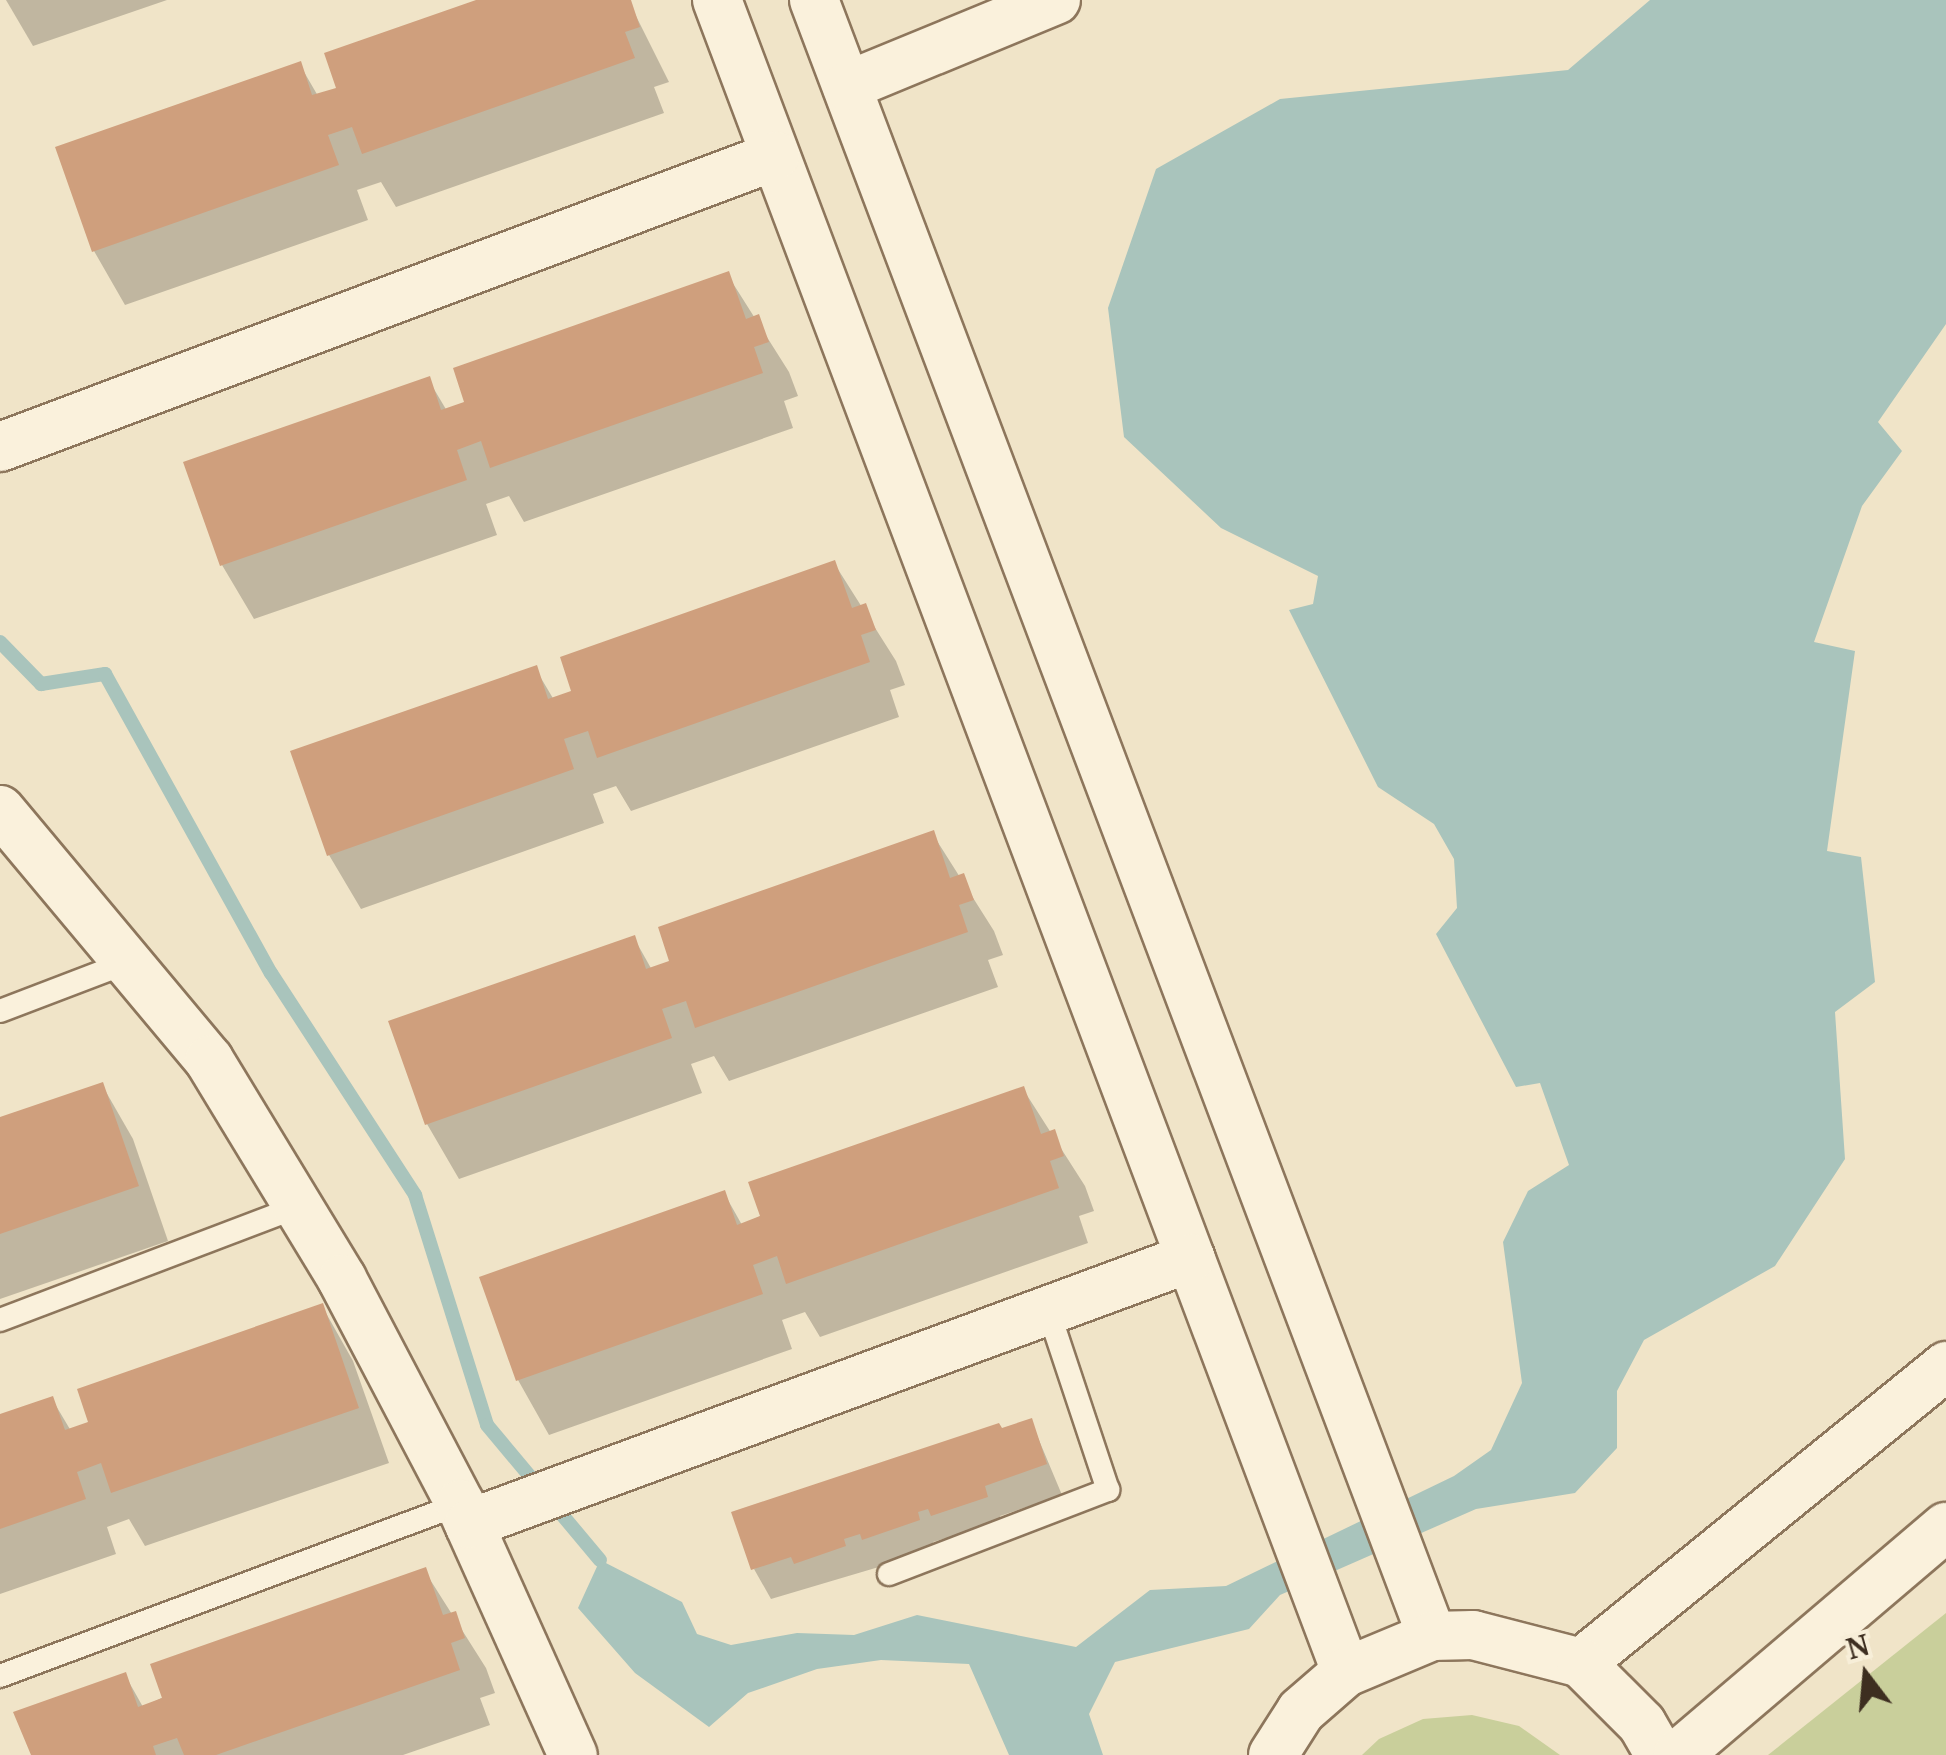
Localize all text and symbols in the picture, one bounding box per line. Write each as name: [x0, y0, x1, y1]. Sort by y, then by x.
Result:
north arrow: [1816, 1625, 1916, 1725]
text: N: [1842, 1625, 1874, 1667]

